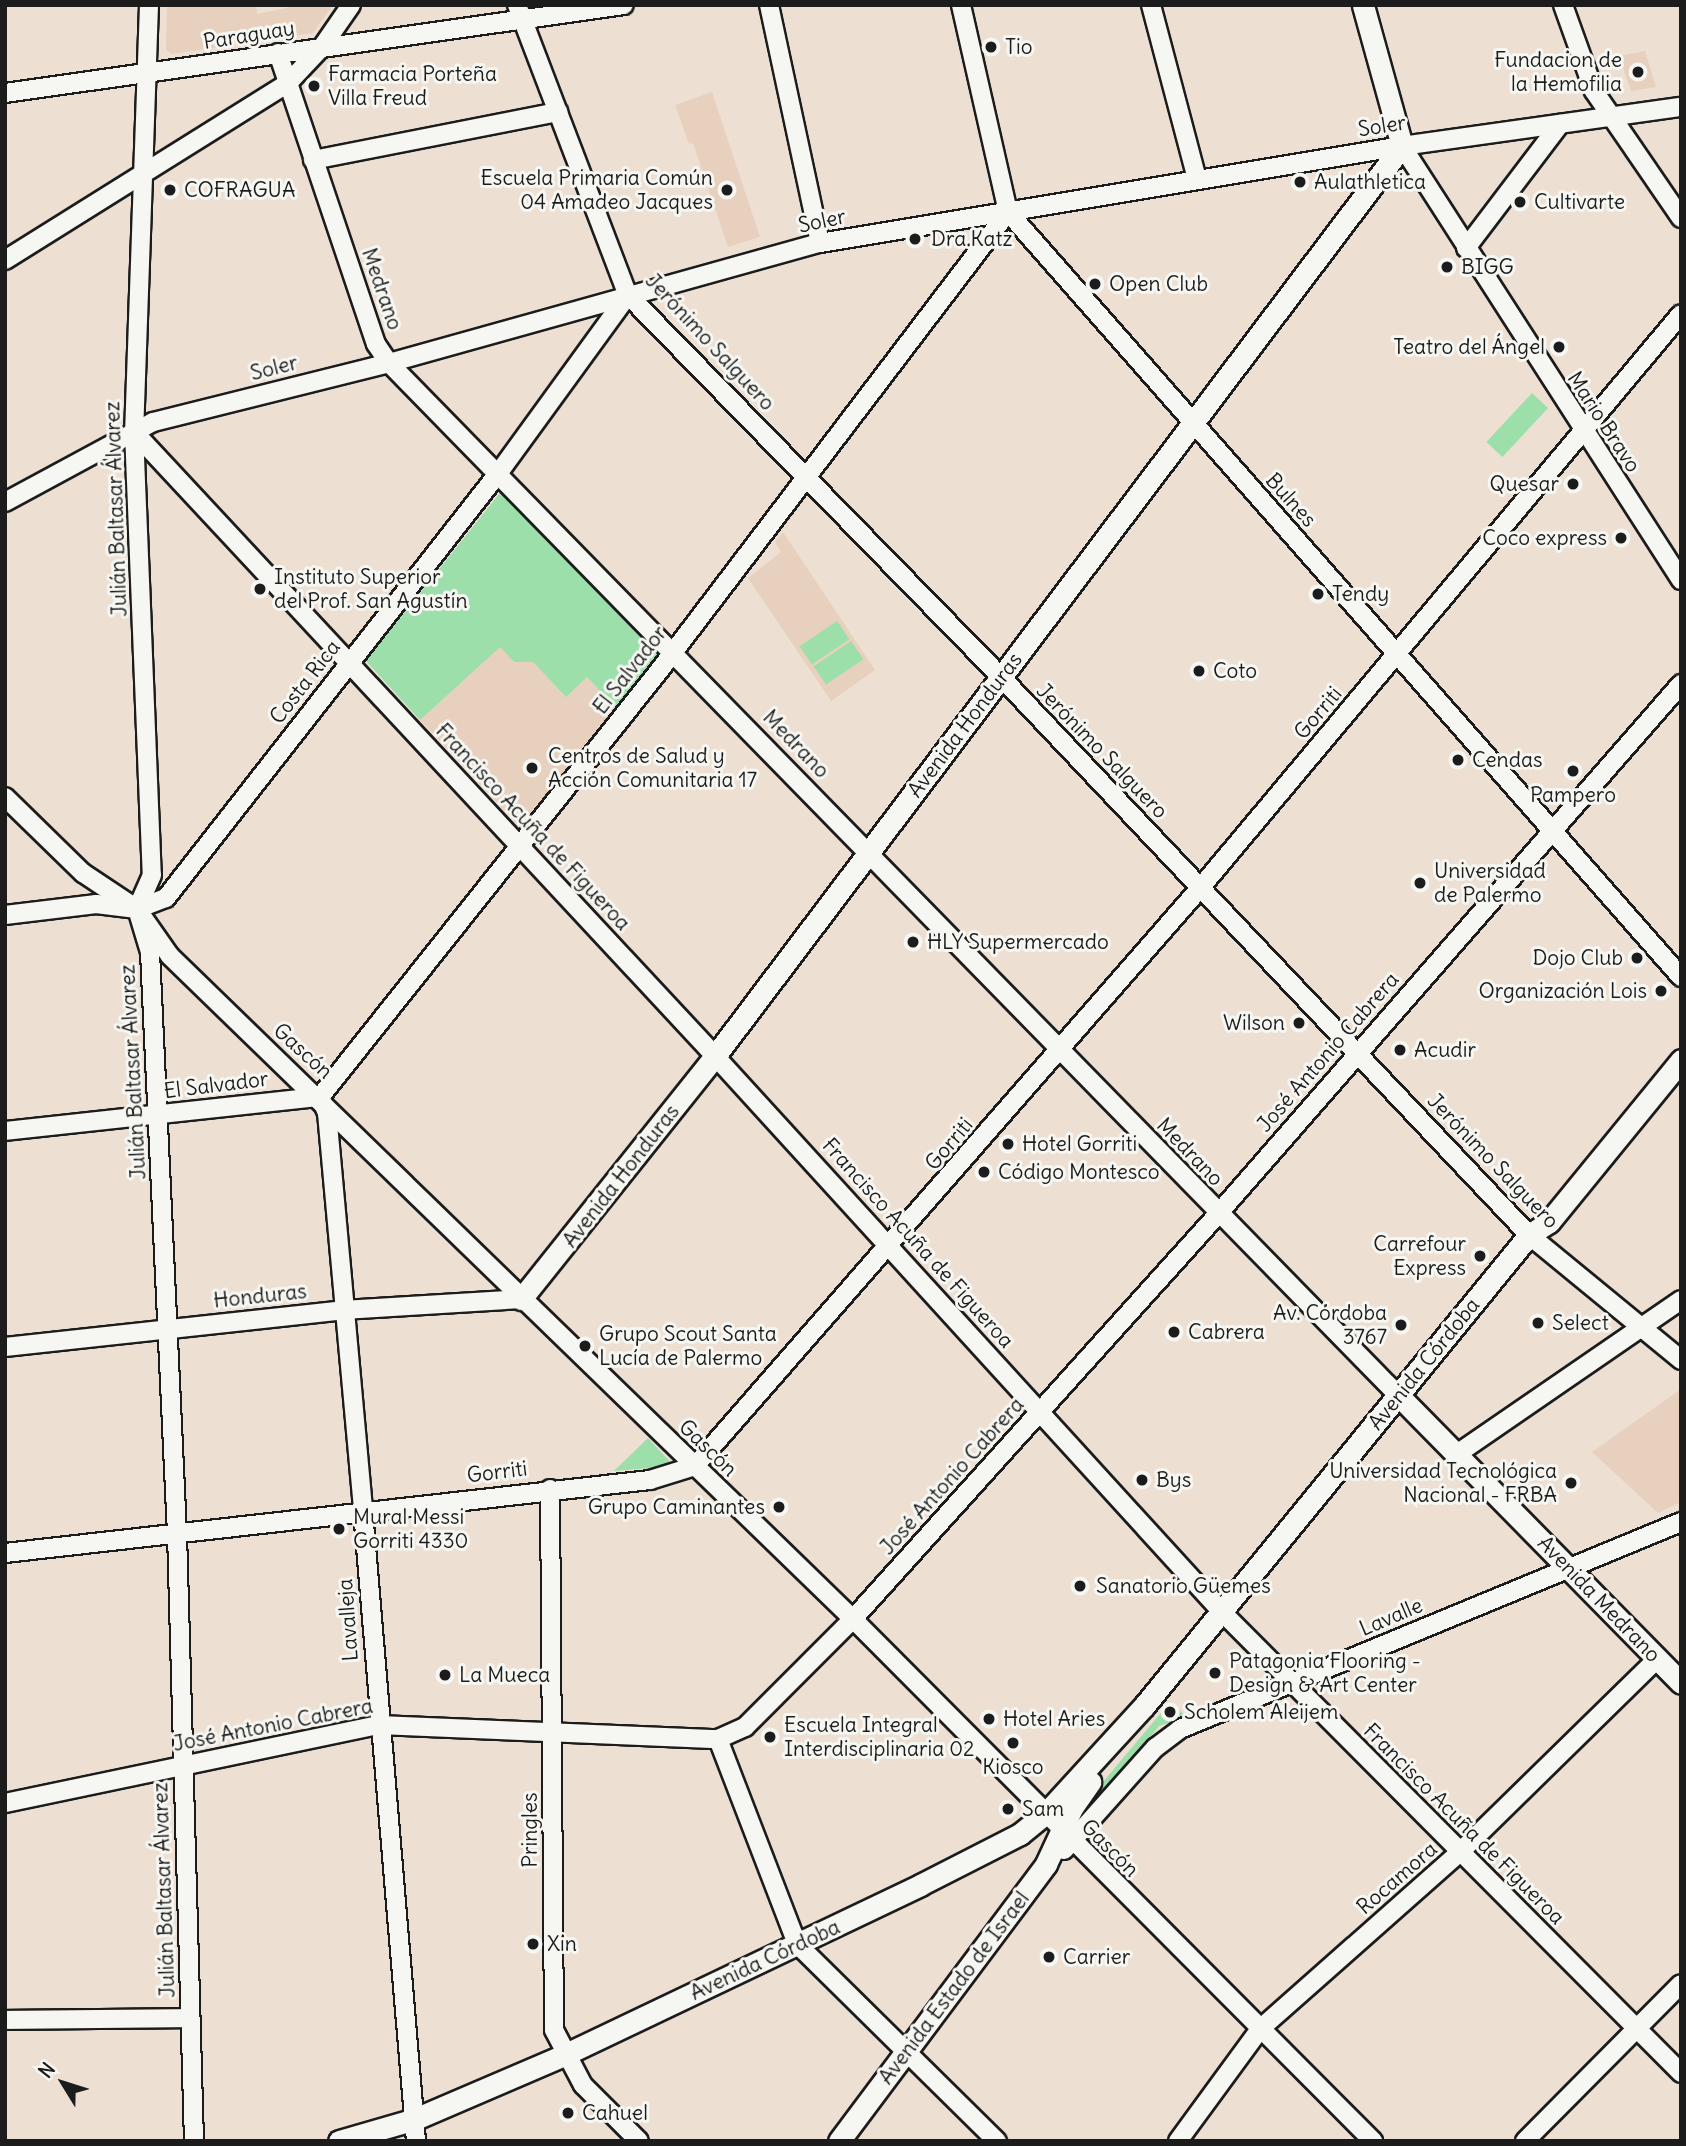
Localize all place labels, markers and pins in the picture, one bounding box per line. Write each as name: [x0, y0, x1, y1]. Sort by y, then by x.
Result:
place label: Tio: [1005, 34, 1032, 60]
marker: Tio: [983, 39, 999, 55]
place label: Fundacion de la Hemofilia: [1494, 47, 1622, 97]
place label: Farmacia Porteña Villa Freud: [328, 61, 497, 111]
marker: Fundacion de la Hemofilia: [1628, 62, 1648, 82]
marker: Farmacia Porteña Villa Freud: [306, 78, 322, 94]
place label: Escuela Primaria Común 04 Amadeo Jacques: [481, 165, 713, 215]
place label: Aulathletica: [1314, 169, 1426, 195]
marker: Aulathletica: [1292, 174, 1308, 190]
place label: COFRAGUA: [184, 177, 295, 203]
marker: COFRAGUA: [162, 182, 178, 198]
marker: Escuela Primaria Común 04 Amadeo Jacques: [719, 182, 735, 198]
place label: Cultivarte: [1534, 189, 1625, 215]
marker: Cultivarte: [1512, 194, 1528, 210]
place label: Dra.Katz: [931, 226, 1013, 252]
marker: Dra.Katz: [905, 229, 925, 249]
place label: BIGG: [1461, 254, 1514, 280]
marker: BIGG: [1439, 259, 1455, 275]
place label: Open Club: [1109, 271, 1208, 297]
marker: Open Club: [1087, 276, 1103, 292]
place label: Teatro del Ángel: [1393, 334, 1545, 360]
marker: Teatro del Ángel: [1551, 339, 1567, 355]
place label: Quesar: [1490, 471, 1559, 497]
marker: Quesar: [1565, 476, 1581, 492]
place label: Coco express: [1482, 525, 1607, 551]
marker: Coco express: [1613, 530, 1629, 546]
place label: Instituto Superior del Prof. San Agustín: [274, 564, 468, 614]
marker: Instituto Superior del Prof. San Agustín: [252, 581, 268, 597]
place label: Tendy: [1332, 581, 1389, 607]
marker: Tendy: [1310, 586, 1326, 602]
place label: Coto: [1213, 658, 1257, 684]
marker: Coto: [1191, 663, 1207, 679]
place label: Centros de Salud y Acción Comunitaria 17: [548, 743, 757, 793]
place label: Cendas: [1472, 747, 1543, 773]
marker: Cendas: [1450, 752, 1466, 768]
marker: Centros de Salud y Acción Comunitaria 17: [522, 758, 542, 778]
marker: Pampero: [1565, 763, 1581, 779]
place label: Pampero: [1530, 782, 1616, 808]
place label: Universidad de Palermo: [1434, 858, 1546, 908]
marker: Universidad de Palermo: [1412, 875, 1428, 891]
place label: HLY Supermercado: [927, 929, 1109, 955]
marker: HLY Supermercado: [905, 934, 921, 950]
place label: Dojo Club: [1532, 945, 1623, 971]
marker: Dojo Club: [1629, 950, 1645, 966]
place label: Organización Lois: [1478, 978, 1647, 1004]
marker: Organización Lois: [1653, 983, 1669, 999]
place label: Wilson: [1223, 1010, 1285, 1036]
marker: Wilson: [1291, 1015, 1307, 1031]
place label: Acudir: [1414, 1037, 1476, 1063]
marker: Acudir: [1392, 1042, 1408, 1058]
place label: Hotel Gorriti: [1022, 1131, 1137, 1157]
marker: Hotel Gorriti: [1000, 1136, 1016, 1152]
place label: Código Montesco: [998, 1159, 1160, 1185]
marker: Código Montesco: [976, 1164, 992, 1180]
place label: Carrefour Express: [1373, 1231, 1466, 1281]
marker: Carrefour Express: [1472, 1248, 1488, 1264]
place label: Av. Córdoba 3767: [1273, 1300, 1387, 1350]
place label: Select: [1552, 1310, 1609, 1336]
marker: Select: [1530, 1315, 1546, 1331]
marker: Av. Córdoba 3767: [1393, 1317, 1409, 1333]
place label: Cabrera: [1188, 1319, 1265, 1345]
place label: Grupo Scout Santa Lucía de Palermo: [599, 1321, 777, 1371]
marker: Cabrera: [1166, 1324, 1182, 1340]
marker: Grupo Scout Santa Lucía de Palermo: [577, 1338, 593, 1354]
place label: Universidad Tecnológica Nacional - FRBA: [1329, 1458, 1557, 1508]
place label: Bys: [1156, 1467, 1191, 1493]
marker: Bys: [1134, 1472, 1150, 1488]
marker: Universidad Tecnológica Nacional - FRBA: [1563, 1475, 1579, 1491]
place label: Grupo Caminantes: [588, 1494, 765, 1520]
marker: Grupo Caminantes: [771, 1499, 787, 1515]
place label: Mural Messi Gorriti 4330: [353, 1504, 468, 1554]
marker: Mural Messi Gorriti 4330: [331, 1521, 347, 1537]
place label: Sanatorio Güemes: [1096, 1573, 1271, 1599]
marker: Sanatorio Güemes: [1070, 1576, 1090, 1596]
place label: Patagonia Flooring - Design & Art Center: [1229, 1648, 1421, 1698]
place label: La Mueca: [459, 1662, 550, 1688]
marker: Patagonia Flooring - Design & Art Center: [1207, 1665, 1223, 1681]
marker: La Mueca: [437, 1667, 453, 1683]
place label: Scholem Aleijem: [1184, 1699, 1338, 1725]
marker: Scholem Aleijem: [1162, 1704, 1178, 1720]
place label: Hotel Aries: [1003, 1706, 1105, 1732]
marker: Hotel Aries: [981, 1711, 997, 1727]
place label: Escuela Integral Interdisciplinaria 02: [784, 1712, 975, 1762]
marker: Escuela Integral Interdisciplinaria 02: [762, 1729, 778, 1745]
marker: Kiosco: [1005, 1735, 1021, 1751]
place label: Kiosco: [982, 1754, 1044, 1780]
place label: Sam: [1022, 1796, 1064, 1822]
marker: Sam: [1000, 1801, 1016, 1817]
place label: Xin: [547, 1931, 577, 1957]
marker: Xin: [525, 1936, 541, 1952]
place label: Carrier: [1063, 1944, 1130, 1970]
marker: Carrier: [1041, 1949, 1057, 1965]
place label: Cahuel: [582, 2100, 648, 2126]
marker: Cahuel: [560, 2105, 576, 2121]

